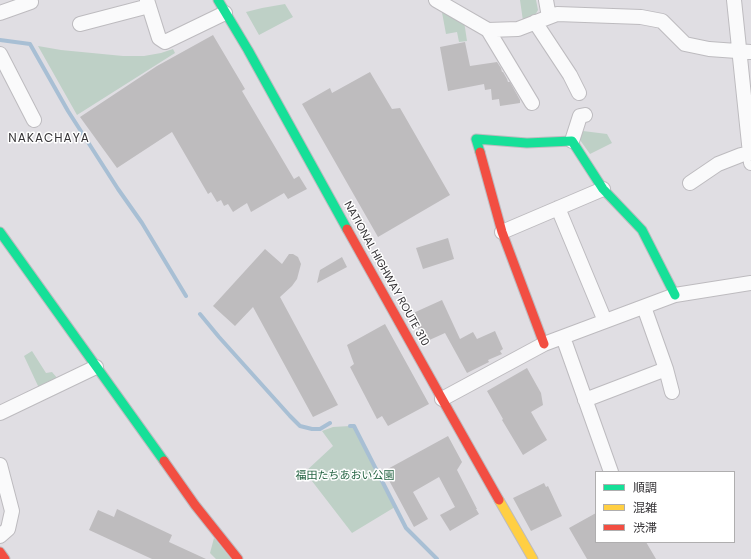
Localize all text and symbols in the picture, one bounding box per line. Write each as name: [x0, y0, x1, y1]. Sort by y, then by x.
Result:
district label: NAKACHAYA: [8, 132, 90, 146]
street label: NATIONAL HIGHWAY ROUTE 310: [341, 199, 431, 349]
park label: 福田たちあおい公園: [296, 469, 394, 483]
legend: [595, 471, 735, 543]
text: 順調: [633, 479, 657, 496]
text: 混雑: [633, 499, 657, 516]
text: 渋滞: [633, 519, 657, 536]

